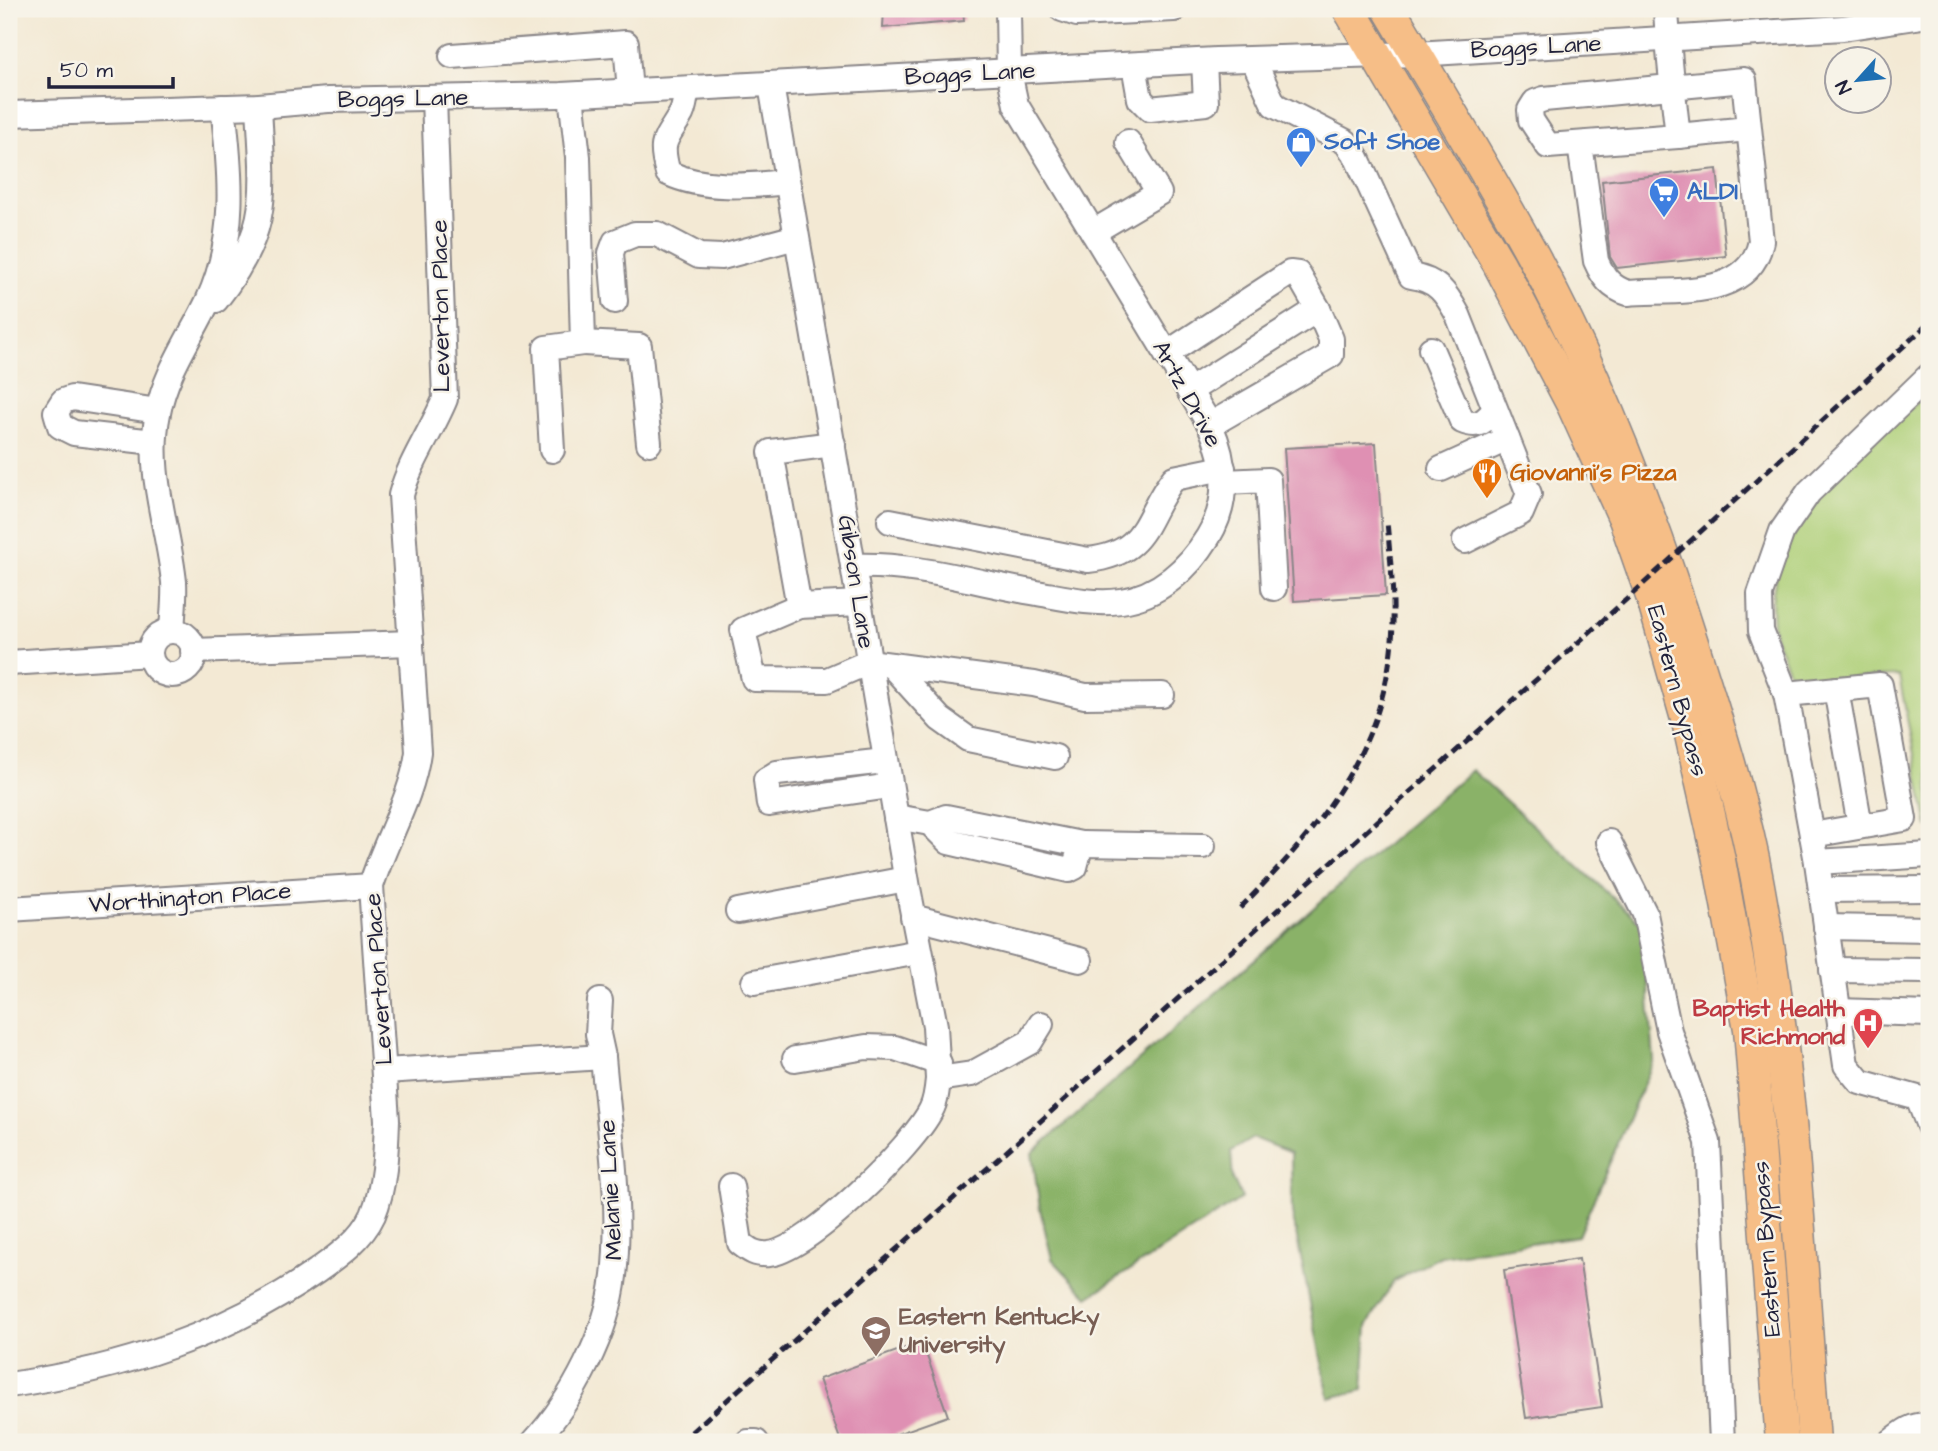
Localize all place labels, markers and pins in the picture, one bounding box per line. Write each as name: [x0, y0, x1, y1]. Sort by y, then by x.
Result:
shop icon: Soft Shoe: [1284, 125, 1318, 169]
place label: Soft Shoe: [1323, 125, 1440, 159]
supermarket icon: ALDI: [1647, 175, 1681, 219]
place label: ALDI: [1687, 175, 1738, 209]
restaurant icon: Giovanni's Pizza: [1470, 456, 1504, 500]
place label: Giovanni's Pizza: [1510, 456, 1677, 490]
place label: Baptist Health Richmond: [1693, 992, 1846, 1054]
hospital icon: Baptist Health Richmond: [1851, 1006, 1885, 1050]
place label: Eastern Kentucky University: [899, 1300, 1100, 1364]
school or university icon: Eastern Kentucky University: [859, 1314, 893, 1358]

